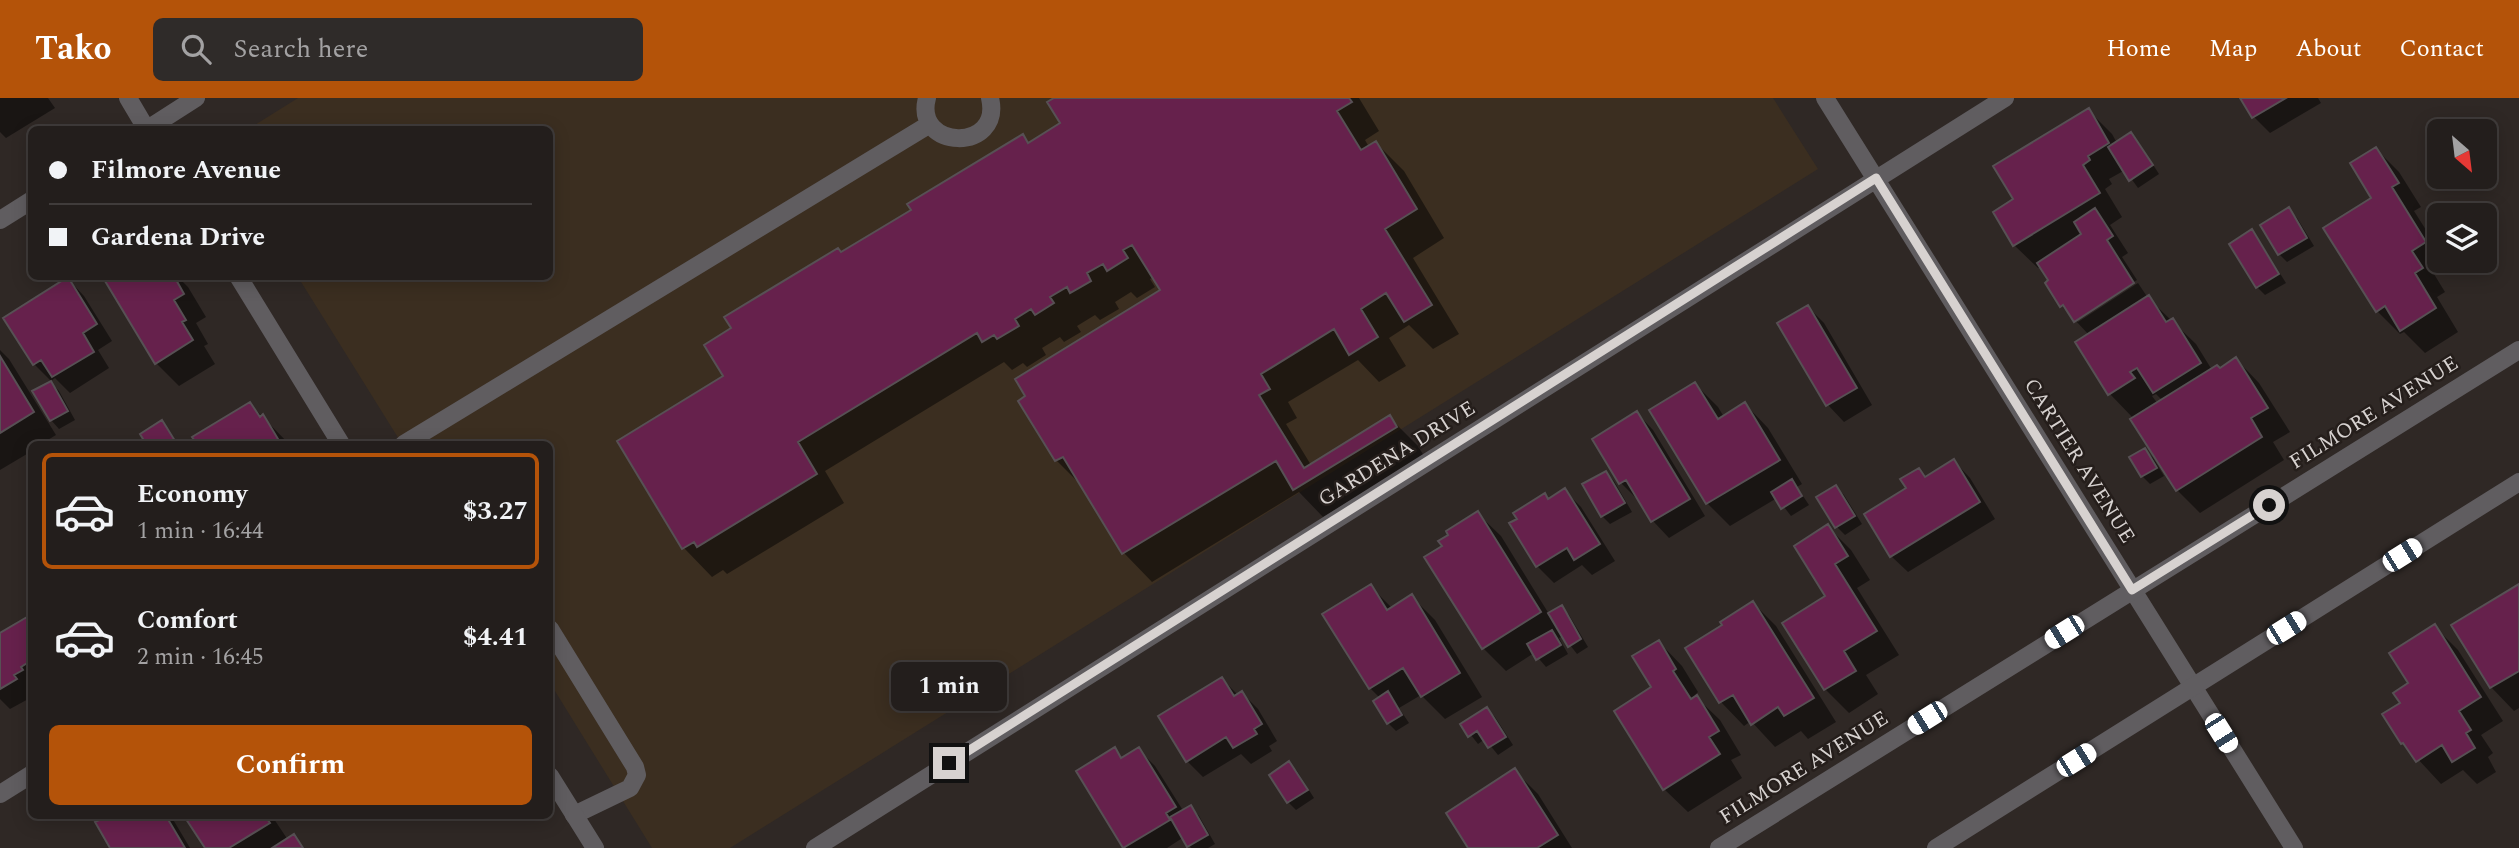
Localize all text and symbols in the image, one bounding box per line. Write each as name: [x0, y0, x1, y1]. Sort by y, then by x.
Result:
search box: [153, 18, 643, 81]
text: Tako: [35, 24, 111, 74]
text: Search here: [233, 29, 368, 69]
icon: search: [177, 30, 215, 68]
text: Home: [2106, 31, 2171, 67]
text: Map: [2209, 31, 2257, 67]
text: About: [2295, 31, 2361, 67]
text: Contact: [2399, 31, 2484, 67]
north arrow: [2427, 119, 2497, 189]
map controls: [2427, 119, 2497, 273]
text: Filmore Avenue: [91, 150, 281, 190]
button: layers: [2427, 203, 2497, 273]
text: Gardena Drive: [91, 217, 265, 257]
street label: FILMORE AVENUE: [2283, 348, 2465, 478]
street label: CARTIER AVENUE: [2015, 372, 2143, 550]
street label: GARDENA DRIVE: [1312, 393, 1482, 515]
text: Economy: [137, 474, 247, 514]
icon: car: [53, 480, 116, 543]
route start: [2253, 489, 2285, 521]
text: $3.27: [463, 491, 528, 531]
text: 1 min · 16:44: [137, 514, 264, 549]
car: [2379, 535, 2426, 575]
text: Comfort: [137, 600, 238, 640]
icon: car: [53, 606, 116, 669]
car: [2263, 608, 2310, 648]
car: [2041, 612, 2088, 652]
text: $4.41: [463, 617, 528, 657]
text: 2 min · 16:45: [137, 640, 264, 675]
callout: 1 min: [891, 662, 1007, 710]
text: 1 min: [918, 669, 980, 704]
car: [1904, 698, 1951, 738]
street label: FILMORE AVENUE: [1713, 703, 1895, 833]
car: [2201, 710, 2242, 756]
button: Confirm: [49, 725, 532, 805]
car: [2053, 740, 2100, 780]
route end: [933, 747, 965, 779]

